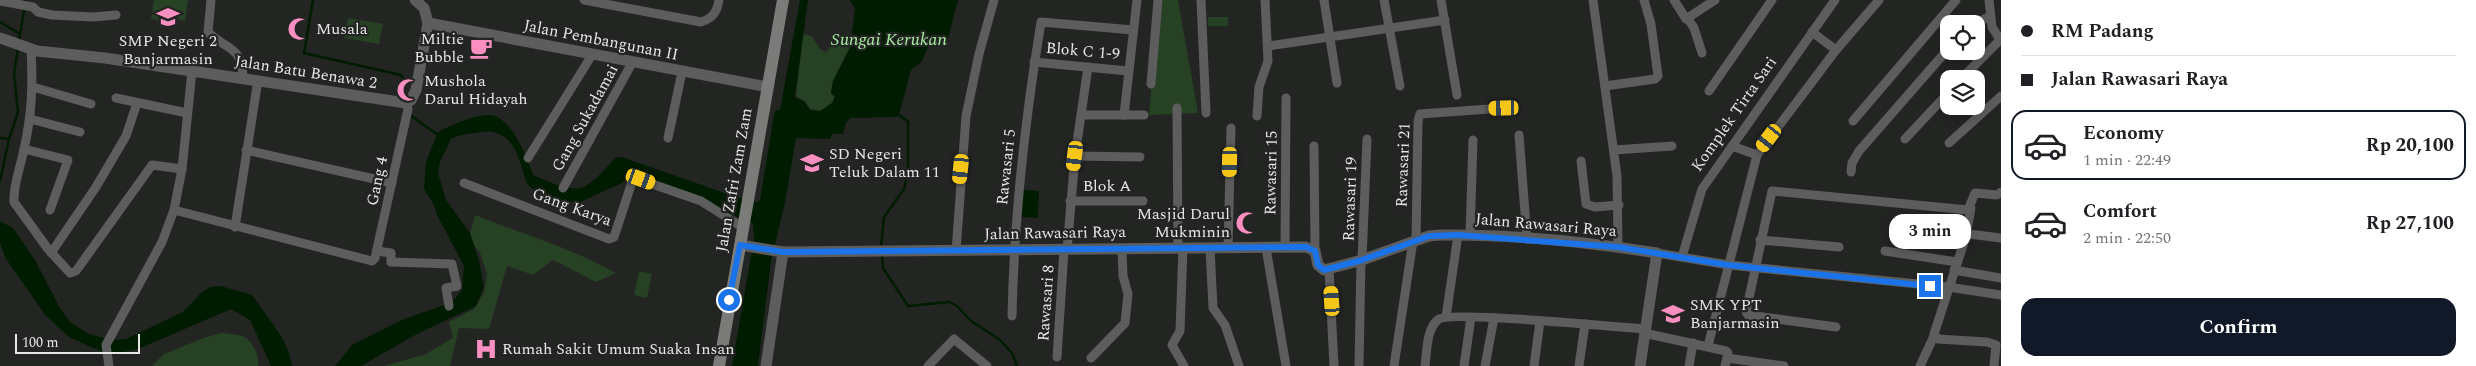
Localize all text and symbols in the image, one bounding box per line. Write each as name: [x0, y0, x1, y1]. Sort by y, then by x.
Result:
school or university icon: SMP Negeri 2 Banjarmasin: [155, 4, 181, 30]
street label: Jalan Pembangunan II: [522, 13, 680, 67]
map controls: [1940, 15, 1985, 115]
button: locate: [1940, 15, 1985, 60]
mosque icon: Musala: [286, 16, 312, 42]
place label: Musala: [316, 17, 368, 41]
text: RM Padang: [2051, 17, 2154, 46]
water label: Sungai Kerukan: [831, 26, 947, 53]
place label: Miltie Bubble: [414, 27, 464, 69]
place label: SMP Negeri 2 Banjarmasin: [119, 29, 217, 71]
cafe icon: Miltie Bubble: [468, 35, 494, 61]
street label: Blok C 1-9: [1045, 36, 1121, 66]
street label: Jalan Batu Benawa 2: [233, 49, 379, 95]
street label: Komplek Tirta Sari: [1685, 52, 1783, 176]
street label: Gang Sukadamai: [546, 60, 624, 176]
text: Jalan Rawasari Raya: [2051, 65, 2228, 94]
place label: Mushola Darul Hidayah: [424, 69, 528, 111]
button: layers: [1940, 70, 1985, 115]
mosque icon: Mushola Darul Hidayah: [395, 77, 421, 103]
car: [1488, 100, 1519, 116]
street label: Jalan Zafri Zam Zam: [710, 106, 759, 254]
text: Economy: [2083, 119, 2164, 148]
street label: Rawasari 21: [1390, 122, 1416, 208]
car: [1753, 122, 1784, 154]
icon: car: [2023, 123, 2068, 168]
street label: Rawasari 5: [990, 128, 1022, 206]
street label: Rawasari 15: [1258, 131, 1284, 215]
text: Rp 20,100: [2366, 131, 2454, 160]
car: [1065, 140, 1084, 172]
place label: SD Negeri Teluk Dalam 11: [829, 142, 940, 184]
car: [1222, 147, 1237, 177]
text: 1 min · 22:49: [2083, 148, 2171, 172]
school or university icon: SD Negeri Teluk Dalam 11: [799, 150, 825, 176]
car: [951, 153, 970, 185]
street label: Gang 4: [360, 154, 394, 208]
street label: Rawasari 19: [1337, 156, 1363, 242]
car: [624, 167, 657, 191]
street label: Blok A: [1083, 174, 1131, 198]
street label: Gang Karya: [529, 182, 615, 233]
text: Comfort: [2083, 197, 2157, 226]
icon: car: [2023, 201, 2068, 246]
place label: Masjid Darul Mukminin: [1137, 202, 1230, 244]
street label: Jalan Rawasari Raya: [1474, 207, 1618, 243]
text: Rp 27,100: [2366, 209, 2454, 238]
mosque icon: Masjid Darul Mukminin: [1234, 210, 1260, 236]
callout: 3 min: [1889, 214, 1971, 248]
text: 3 min: [1909, 219, 1951, 243]
street label: Jalan Rawasari Raya: [984, 220, 1126, 246]
text: 2 min · 22:50: [2083, 226, 2171, 250]
street label: Rawasari 8: [1031, 264, 1061, 342]
route end: [1919, 275, 1941, 297]
car: [1323, 286, 1340, 316]
route start: [718, 289, 740, 311]
place label: SMK YPT Banjarmasin: [1690, 293, 1780, 335]
button: Confirm: [2021, 298, 2456, 356]
school or university icon: SMK YPT Banjarmasin: [1660, 301, 1686, 327]
scale bar: [15, 331, 140, 354]
text: 100 m: [22, 332, 59, 353]
hospital icon: Rumah Sakit Umum Suaka Insan: [473, 336, 499, 362]
place label: Rumah Sakit Umum Suaka Insan: [502, 337, 735, 361]

